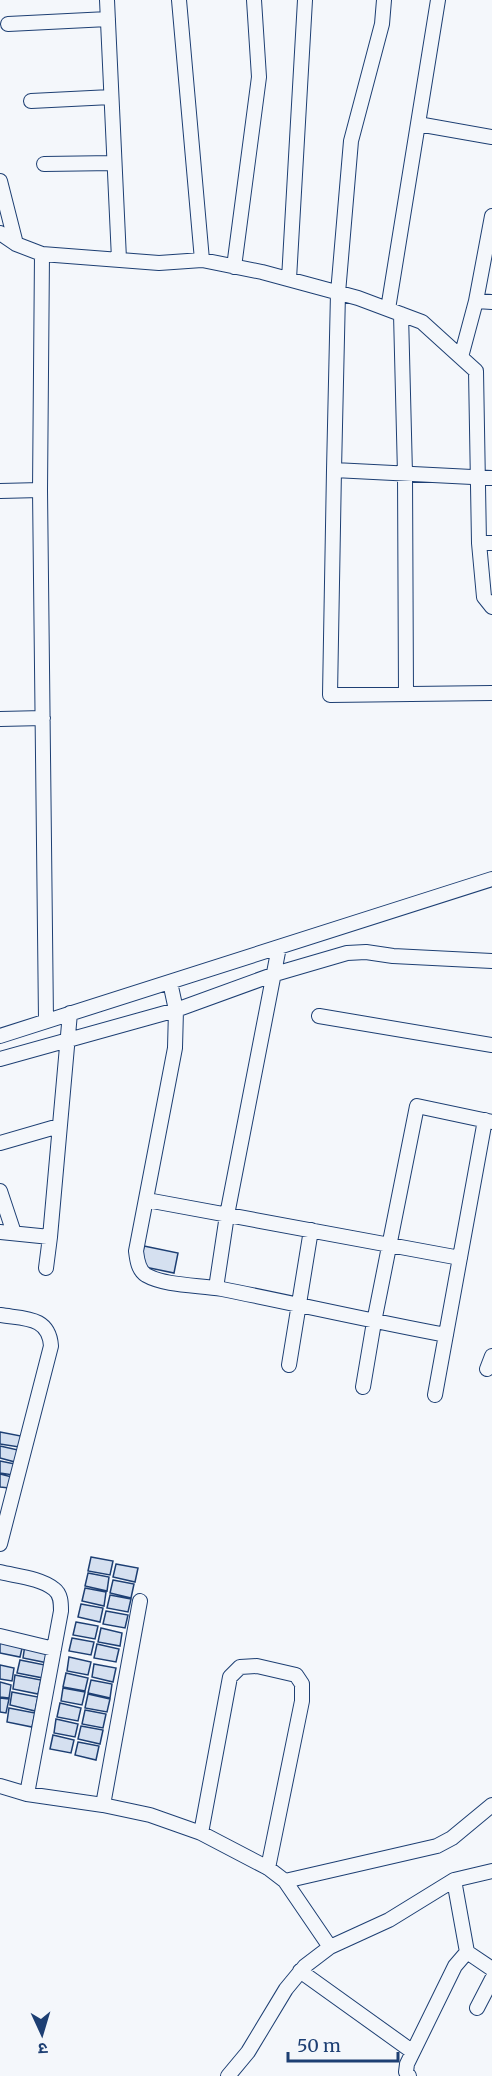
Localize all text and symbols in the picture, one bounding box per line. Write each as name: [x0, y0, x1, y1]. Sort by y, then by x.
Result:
north arrow: [12, 2004, 72, 2064]
scale bar: [288, 2025, 398, 2063]
text: 50 m: [297, 2034, 341, 2057]
text: उ: [37, 2039, 48, 2059]

